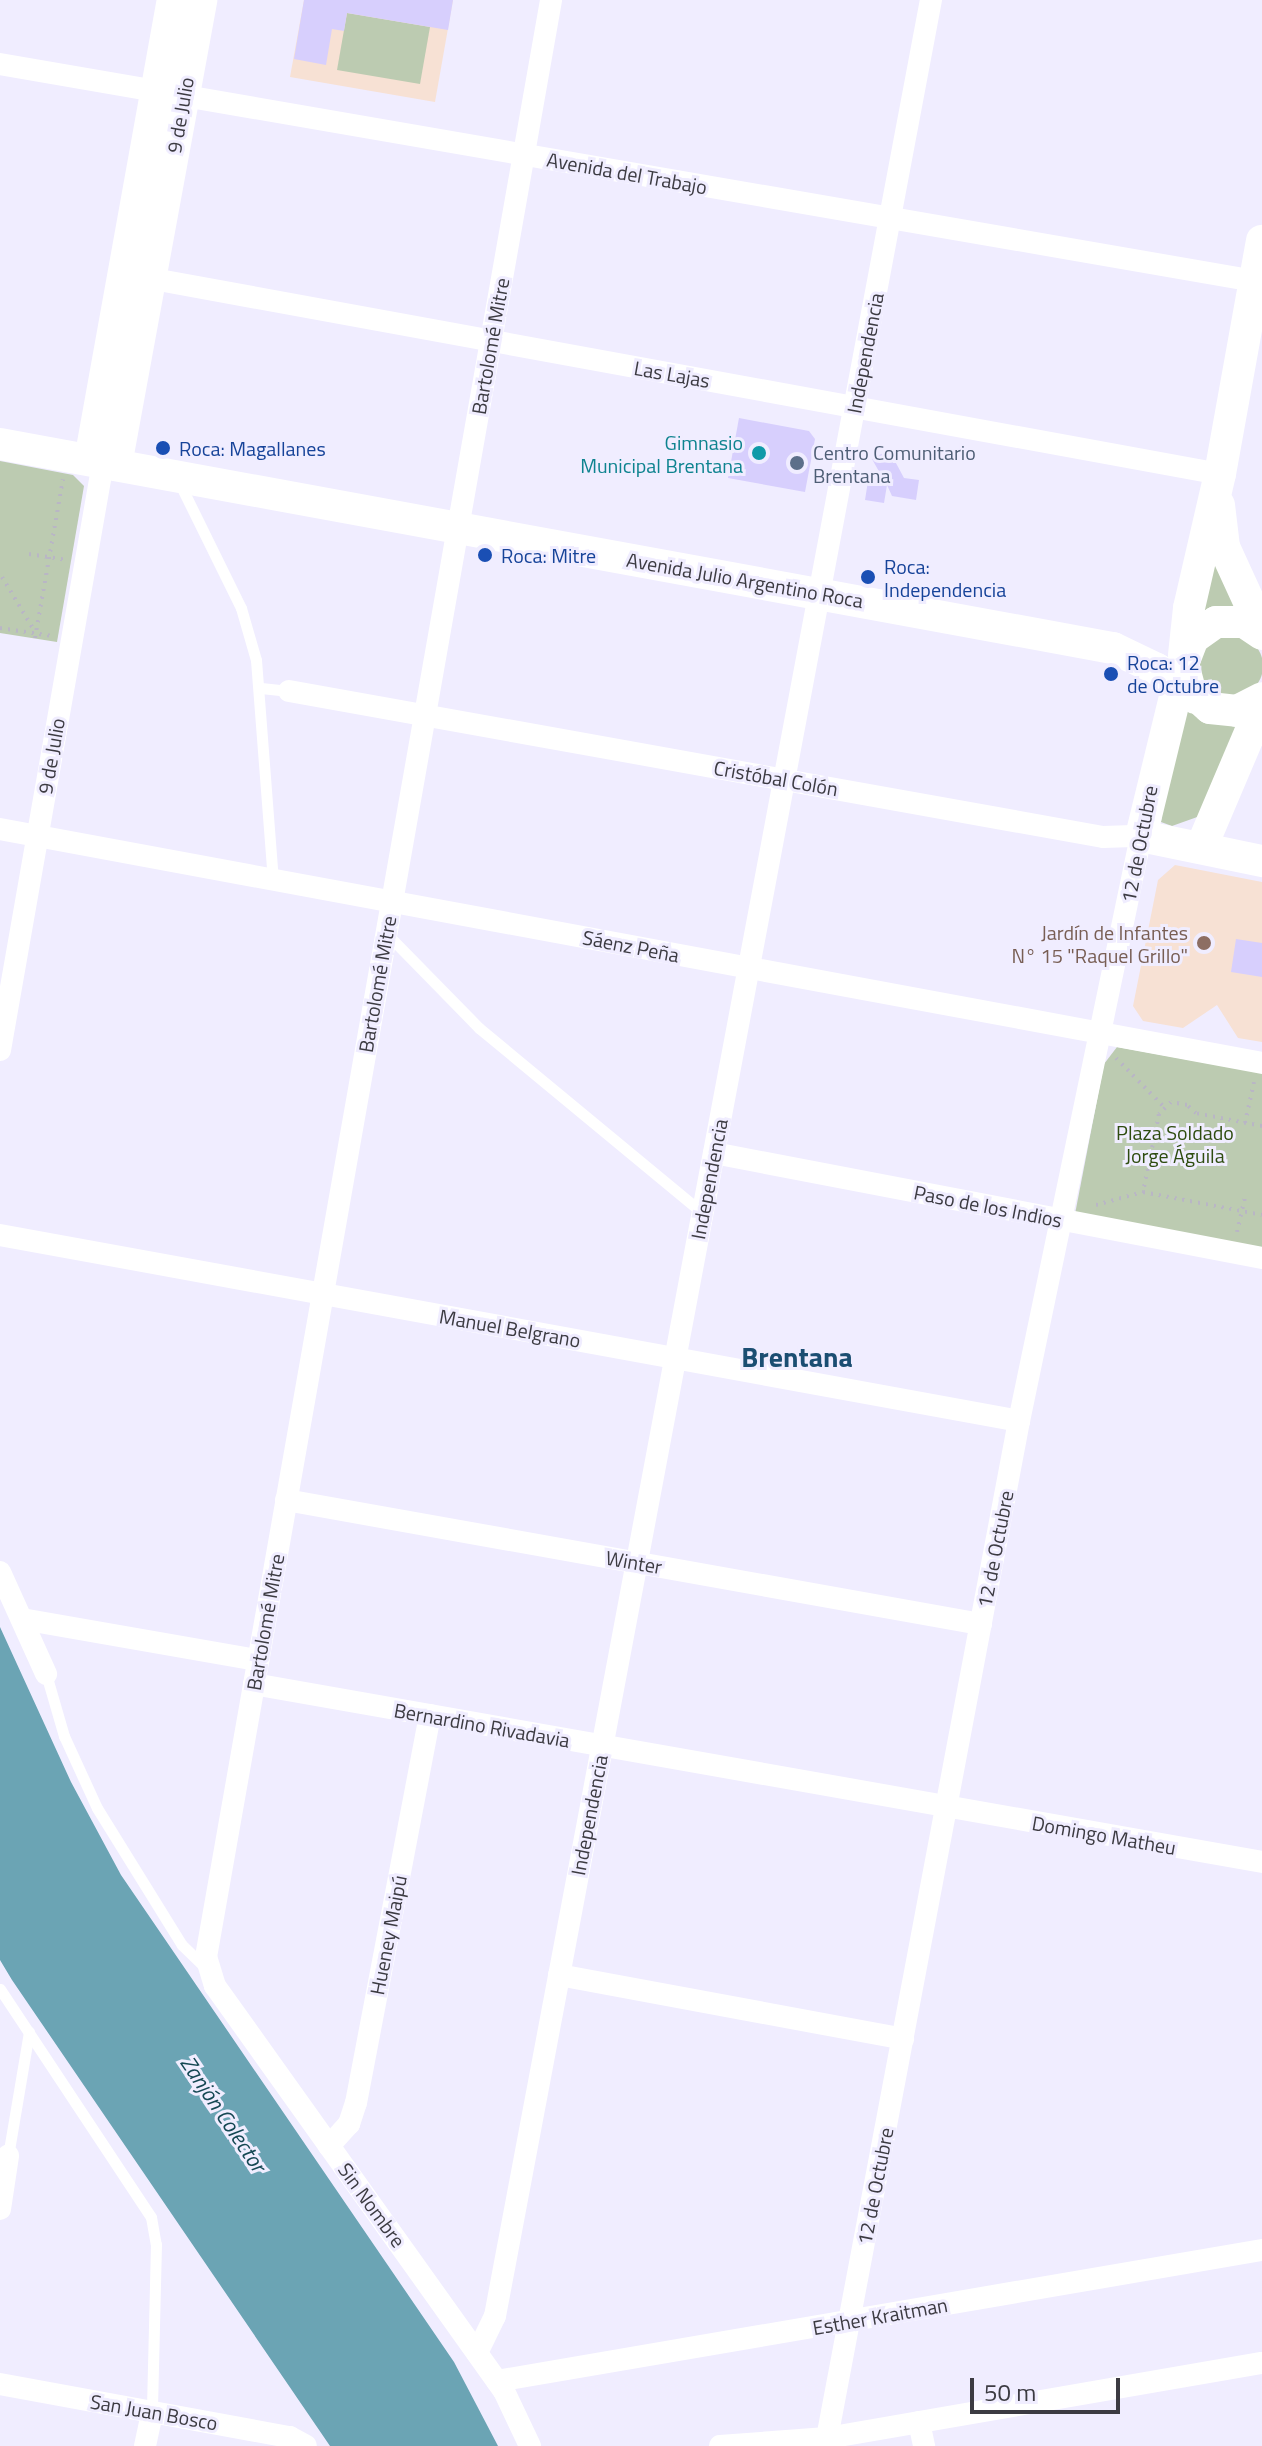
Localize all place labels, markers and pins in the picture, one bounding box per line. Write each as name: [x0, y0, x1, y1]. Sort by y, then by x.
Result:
place label: Gimnasio Municipal Brentana: [580, 430, 743, 477]
place label: Roca: Magallanes: [179, 436, 326, 460]
marker: Roca: Magallanes: [154, 439, 172, 457]
place label: Centro Comunitario Brentana: [813, 440, 976, 487]
marker: Gimnasio Municipal Brentana: [750, 444, 768, 462]
marker: Centro Comunitario Brentana: [788, 454, 806, 472]
place label: Roca: Mitre: [501, 543, 596, 567]
marker: Roca: Mitre: [476, 546, 494, 564]
place label: Roca: Independencia: [884, 554, 1006, 601]
marker: Roca: Independencia: [859, 568, 877, 586]
place label: Roca: 12 de Octubre: [1127, 650, 1219, 697]
marker: Roca: 12 de Octubre: [1102, 665, 1120, 683]
place label: Jardín de Infantes N° 15 "Raquel Grillo": [1011, 920, 1188, 967]
marker: Jardín de Infantes N° 15 "Raquel Grillo": [1195, 934, 1213, 952]

